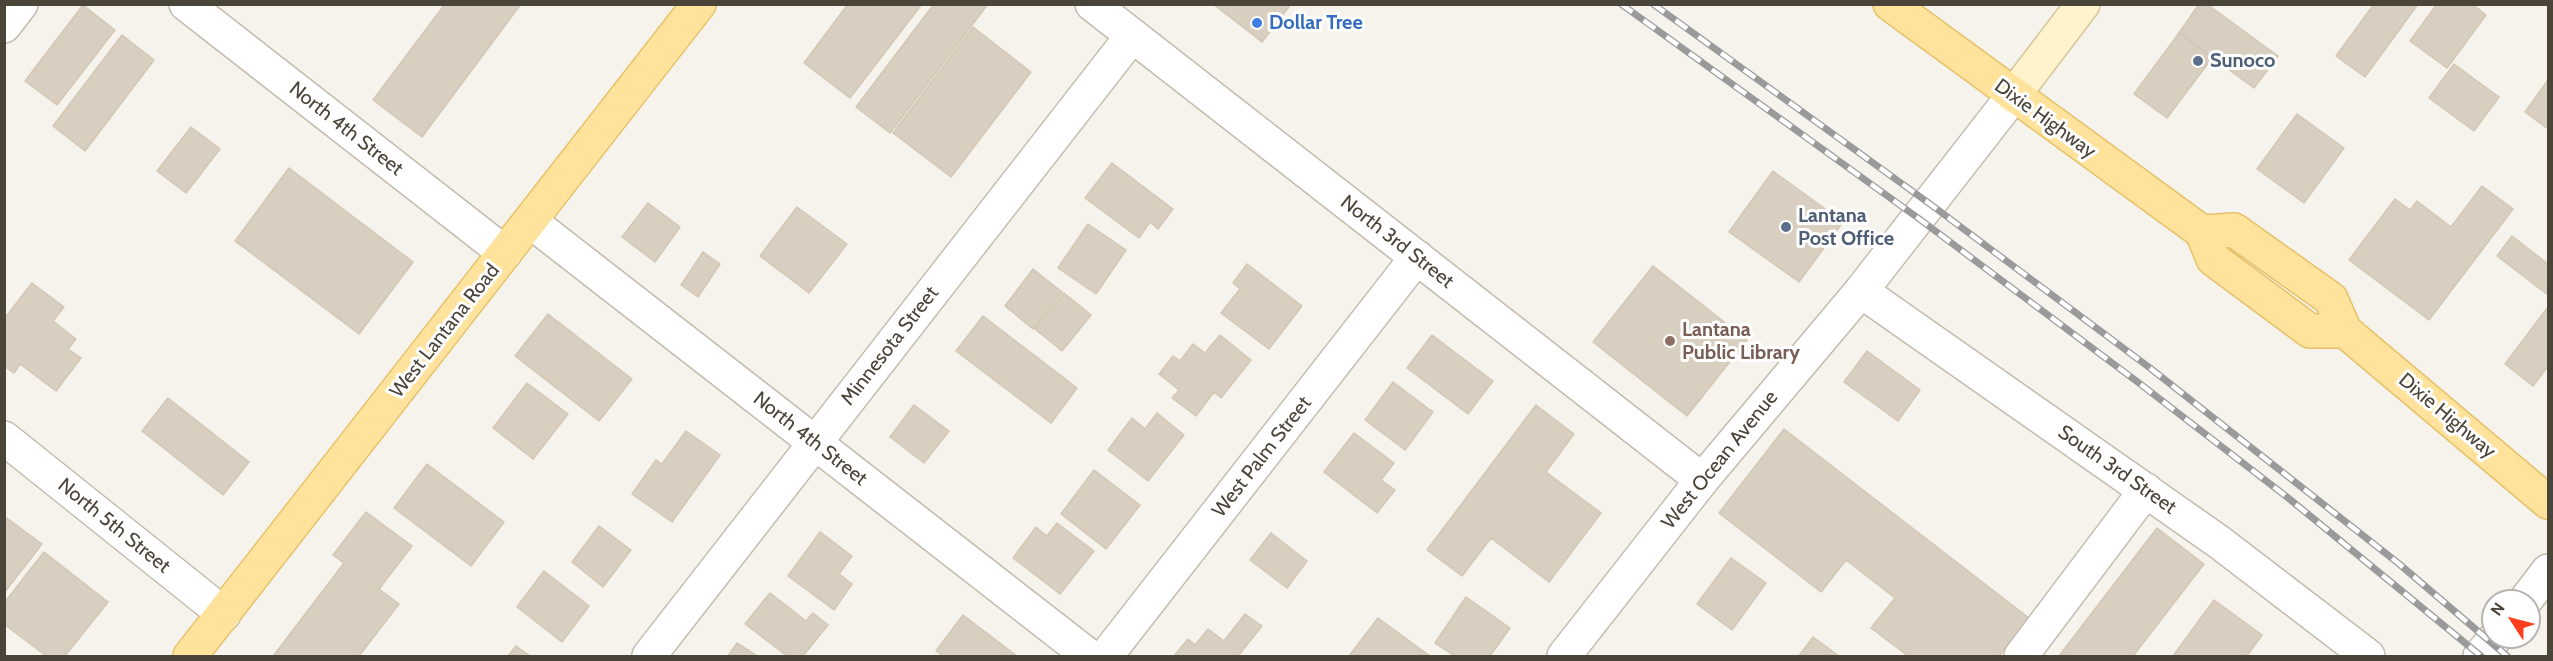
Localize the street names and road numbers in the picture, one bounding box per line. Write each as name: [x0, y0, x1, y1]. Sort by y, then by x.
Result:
street label: Dixie Highway: [1990, 74, 2100, 164]
street label: North 4th Street: [284, 77, 408, 181]
street label: North 3rd Street: [1336, 190, 1458, 294]
street label: West Lantana Road: [385, 259, 505, 403]
street label: Minnesota Street: [836, 282, 944, 410]
street label: Dixie Highway: [2393, 368, 2501, 464]
street label: West Ocean Avenue: [1657, 386, 1783, 534]
street label: North 4th Street: [748, 387, 872, 491]
street label: West Palm Street: [1207, 392, 1317, 522]
street label: South 3rd Street: [2053, 420, 2181, 520]
street label: North 5th Street: [53, 473, 175, 579]

